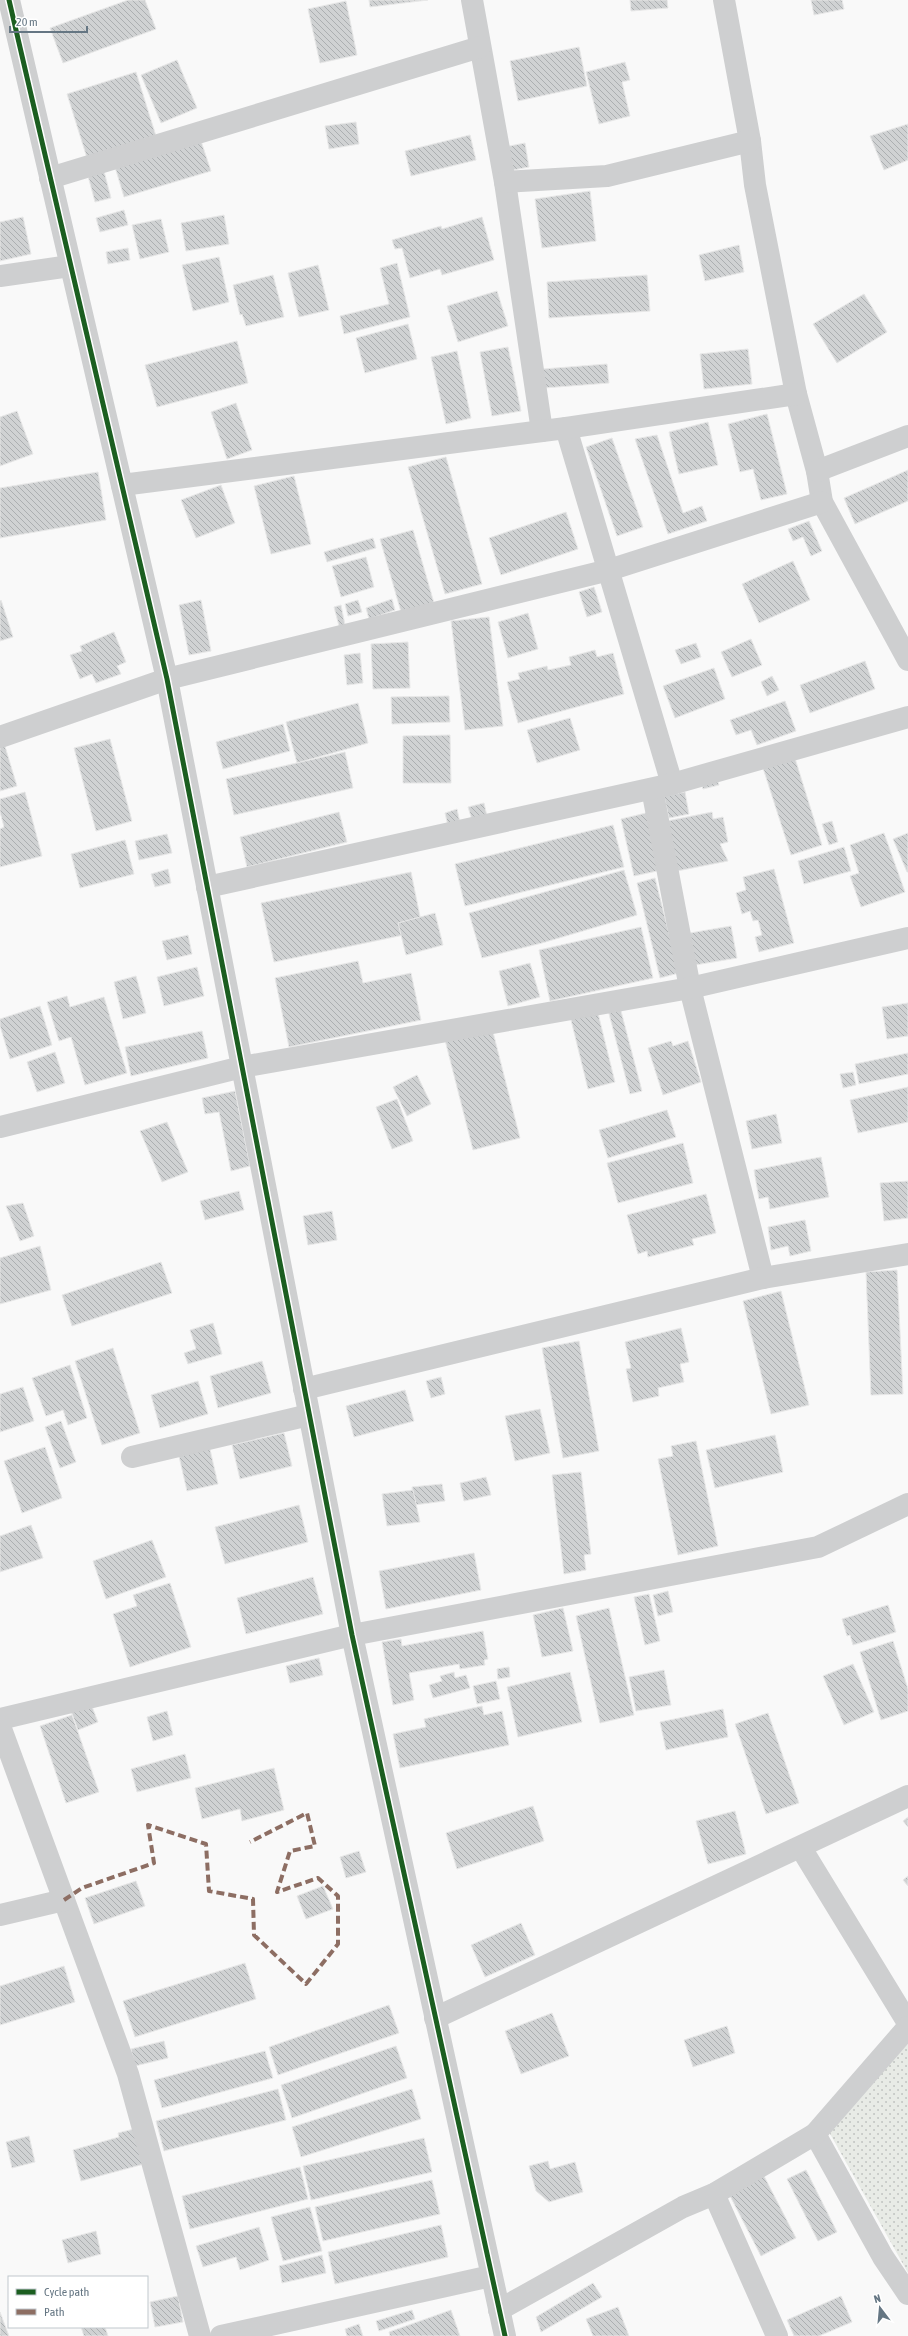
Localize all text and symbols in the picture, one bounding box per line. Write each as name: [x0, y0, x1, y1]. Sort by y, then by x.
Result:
scale bar: [10, 8, 87, 34]
text: 20 m: [16, 15, 38, 29]
legend: [8, 2276, 148, 2328]
text: Cycle path: [44, 2285, 89, 2299]
north arrow: [860, 2288, 900, 2328]
text: N: [872, 2292, 882, 2305]
text: Path: [44, 2305, 65, 2319]

